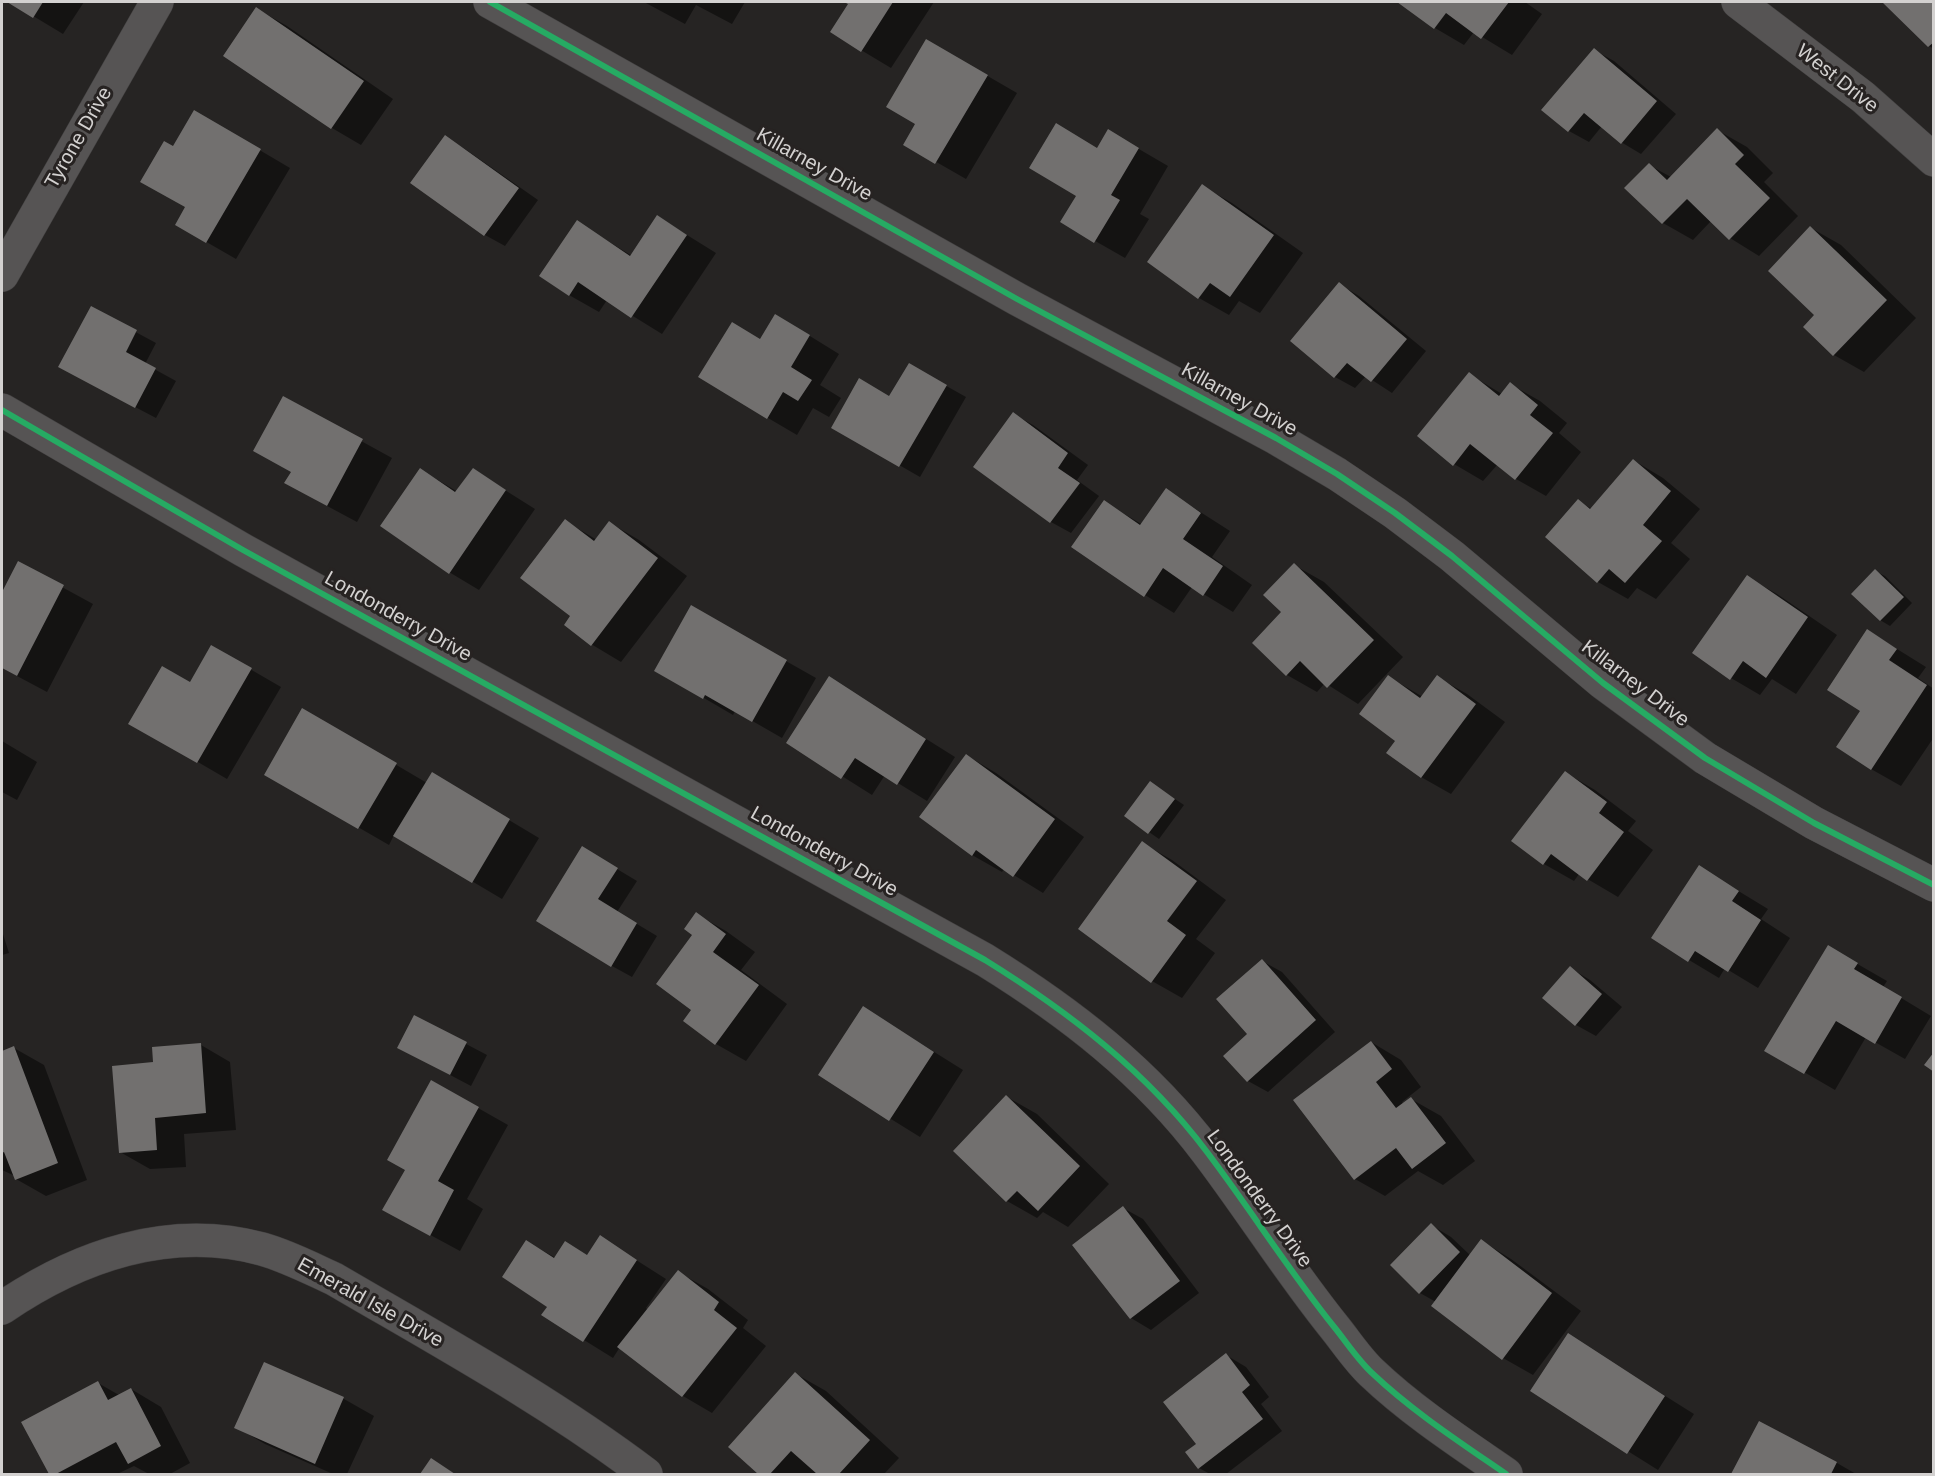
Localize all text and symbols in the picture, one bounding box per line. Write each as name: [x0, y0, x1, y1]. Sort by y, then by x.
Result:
street label: West Drive: [1791, 40, 1883, 118]
street label: Tyrone Drive: [40, 83, 118, 193]
street label: Killarney Drive: [752, 123, 876, 207]
street label: Killarney Drive: [1177, 358, 1301, 442]
street label: Londonderry Drive: [320, 567, 476, 667]
street label: Killarney Drive: [1576, 636, 1694, 732]
street label: Londonderry Drive: [746, 802, 902, 902]
street label: Londonderry Drive: [1201, 1125, 1317, 1273]
street label: Emerald Isle Drive: [293, 1253, 447, 1353]

